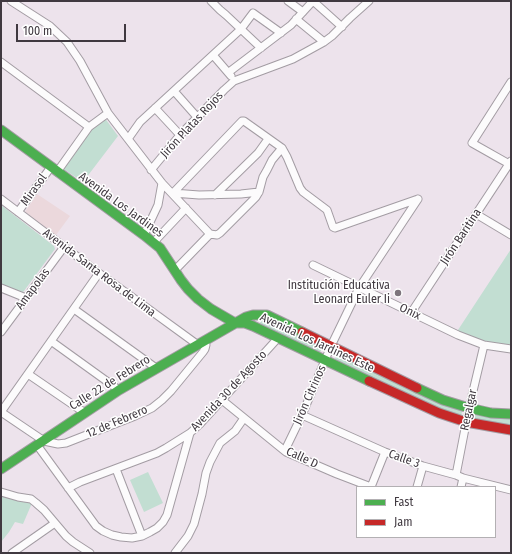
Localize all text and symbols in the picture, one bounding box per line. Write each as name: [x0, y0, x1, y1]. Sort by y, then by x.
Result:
scale bar: [18, 16, 128, 42]
text: 100 m: [23, 24, 52, 38]
street label: Jirón Platas Rojos: [158, 89, 226, 161]
street label: Avenida Los Jardines: [76, 169, 166, 241]
street label: Mirasol: [18, 171, 50, 209]
street label: Jirón Baritina: [437, 206, 485, 268]
street label: Avenida Santa Rosa de Lima: [40, 226, 158, 320]
street label: Amapolas: [13, 265, 53, 313]
place label: Institución Educativa Leonard Euler Ii: [288, 279, 390, 307]
marker: Institución Educativa Leonard Euler Ii: [393, 288, 403, 298]
street label: Onix: [397, 301, 423, 323]
street label: Avenida Los Jardines Este: [258, 310, 376, 376]
street label: Avenida 30 de Agosto: [188, 348, 270, 434]
street label: Calle 22 de Febrero: [67, 352, 153, 414]
street label: Jirón Citrinos: [290, 363, 330, 427]
street label: Regalgar: [458, 388, 480, 432]
street label: 12 de Febrero: [84, 403, 150, 441]
street label: Calle D: [284, 444, 320, 472]
street label: Calle 3: [386, 447, 422, 471]
legend: [356, 486, 496, 538]
text: Fast: [394, 495, 413, 509]
text: Jam: [394, 515, 412, 529]

